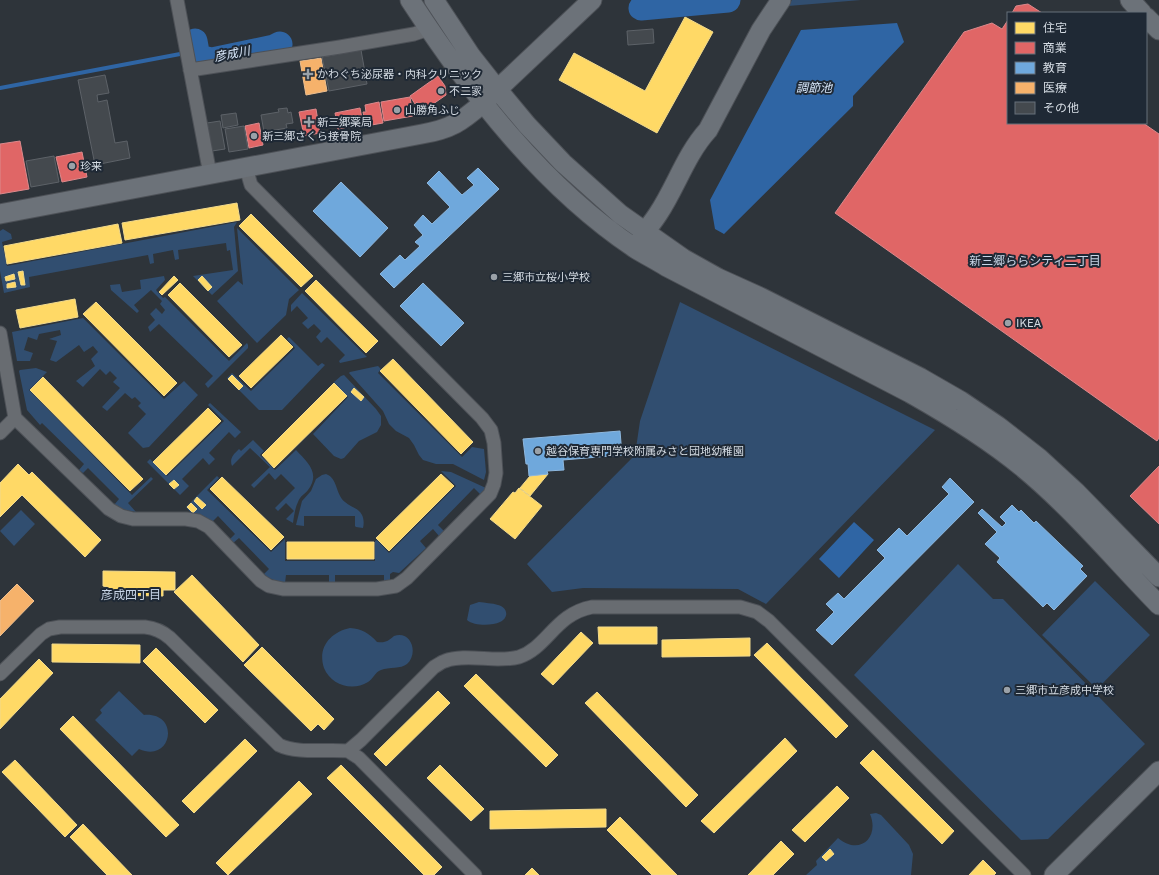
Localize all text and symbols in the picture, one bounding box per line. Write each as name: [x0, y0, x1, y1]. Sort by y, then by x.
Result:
legend: [1007, 12, 1147, 124]
text: 住宅: [1043, 20, 1067, 35]
text: 商業: [1043, 40, 1067, 55]
water label: 彦成川: [213, 42, 253, 64]
text: 教育: [1043, 60, 1067, 75]
place label: かわぐち泌尿器・内科クリニック: [317, 67, 482, 80]
marker: かわぐち泌尿器・内科クリニック: [302, 68, 314, 80]
water label: 調節池: [796, 80, 833, 95]
text: 医療: [1043, 80, 1067, 95]
place label: 不二家: [449, 84, 482, 97]
marker: 不二家: [436, 86, 446, 96]
text: その他: [1043, 100, 1079, 115]
place label: 山勝角ふじ: [405, 103, 460, 116]
marker: 山勝角ふじ: [392, 105, 402, 115]
place label: 新三郷薬局: [317, 115, 372, 128]
marker: 新三郷薬局: [304, 117, 314, 127]
place label: 新三郷さくら接骨院: [262, 129, 361, 142]
marker: 新三郷さくら接骨院: [249, 131, 259, 141]
place label: 珍来: [80, 159, 102, 172]
marker: 珍来: [67, 161, 77, 171]
district label: 新三郷ららシティ二丁目: [969, 253, 1101, 268]
place label: 三郷市立桜小学校: [502, 270, 590, 283]
marker: 三郷市立桜小学校: [489, 272, 499, 282]
place label: IKEA: [1016, 316, 1042, 329]
marker: IKEA: [1003, 318, 1013, 328]
place label: 越谷保育専門学校附属みさと団地幼稚園: [546, 444, 744, 457]
marker: 越谷保育専門学校附属みさと団地幼稚園: [533, 446, 543, 456]
district label: 彦成四丁目: [101, 587, 161, 602]
place label: 三郷市立彦成中学校: [1015, 683, 1114, 696]
marker: 三郷市立彦成中学校: [1002, 685, 1012, 695]

